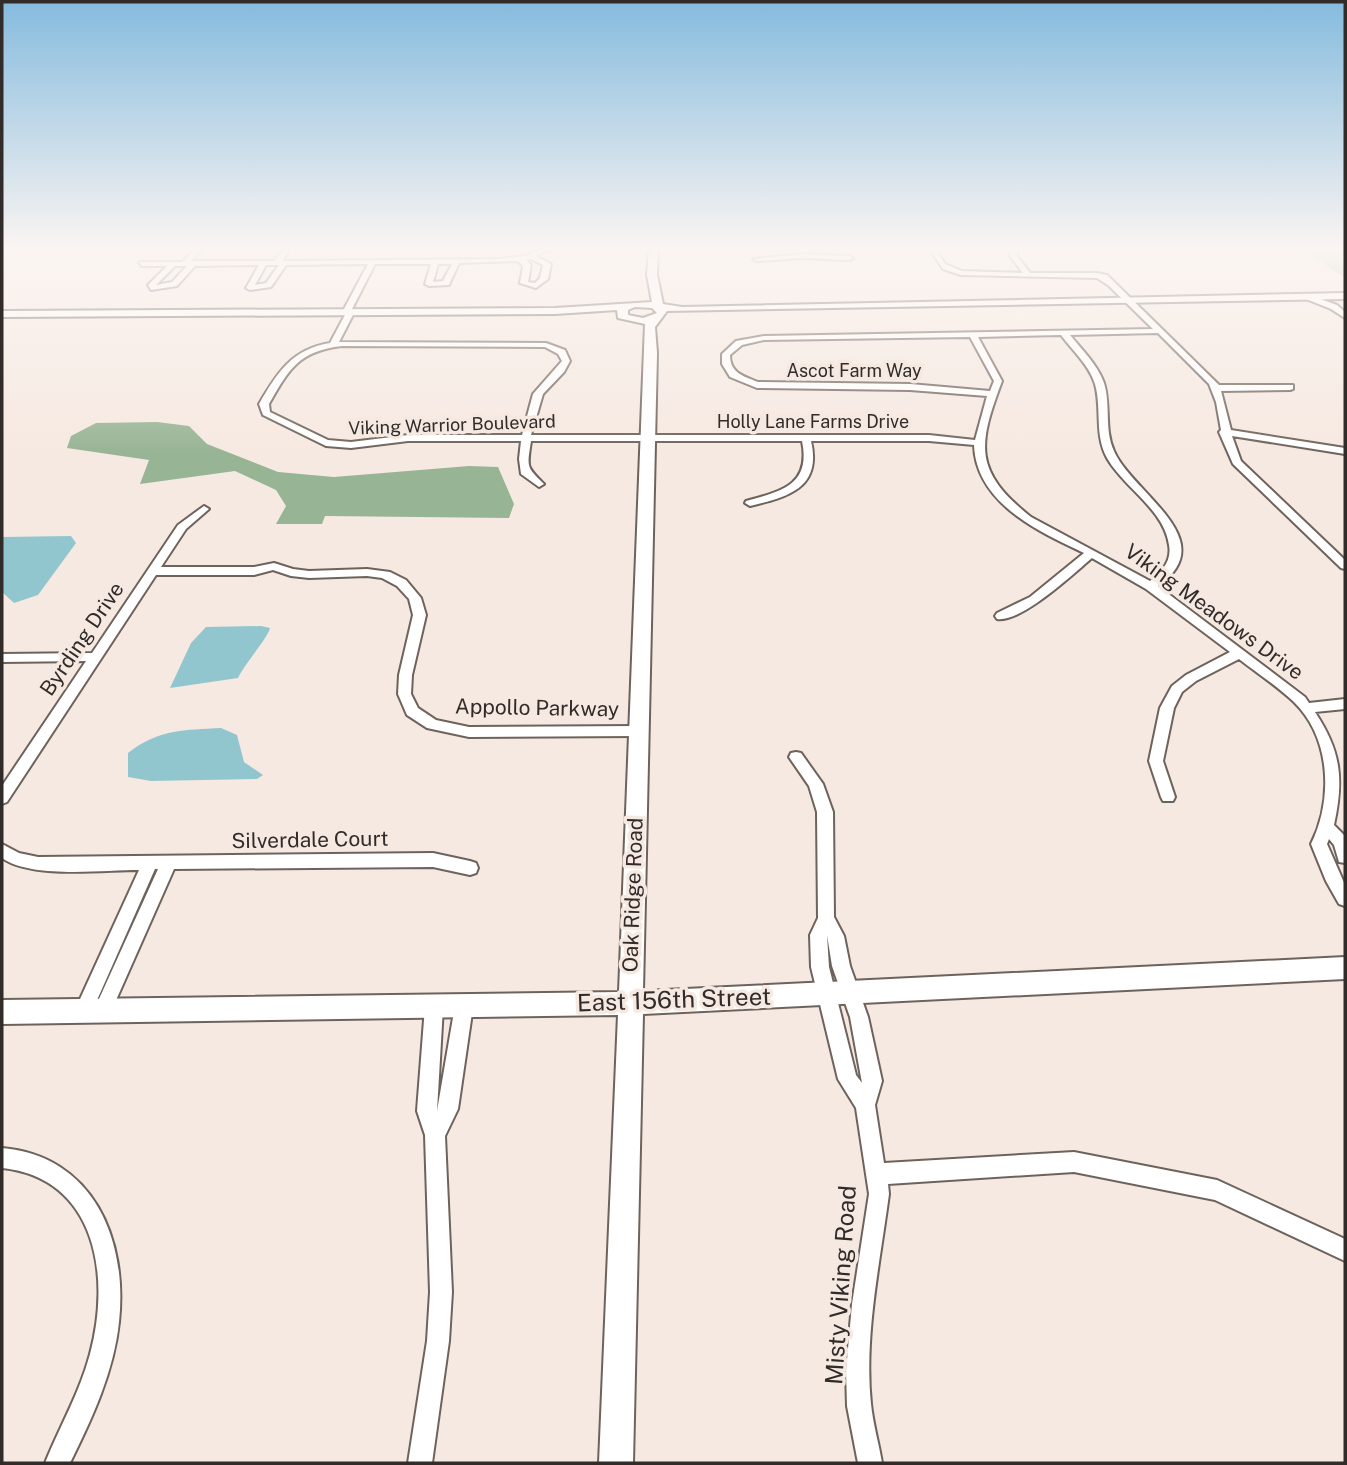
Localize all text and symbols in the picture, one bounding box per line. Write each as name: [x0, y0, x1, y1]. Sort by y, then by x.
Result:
street label: Ascot Farm Way: [786, 360, 922, 381]
street label: Viking Warrior Boulevard: [348, 410, 556, 439]
street label: Holly Lane Farms Drive: [717, 411, 909, 432]
street label: Viking Meadows Drive: [1120, 538, 1309, 685]
street label: Byrding Drive: [34, 577, 129, 700]
street label: Appollo Parkway: [455, 694, 619, 721]
street label: Oak Ridge Road: [617, 817, 648, 973]
street label: Silverdale Court: [231, 826, 389, 853]
street label: East 156th Street: [576, 982, 771, 1016]
street label: Misty Viking Road: [819, 1184, 861, 1386]

